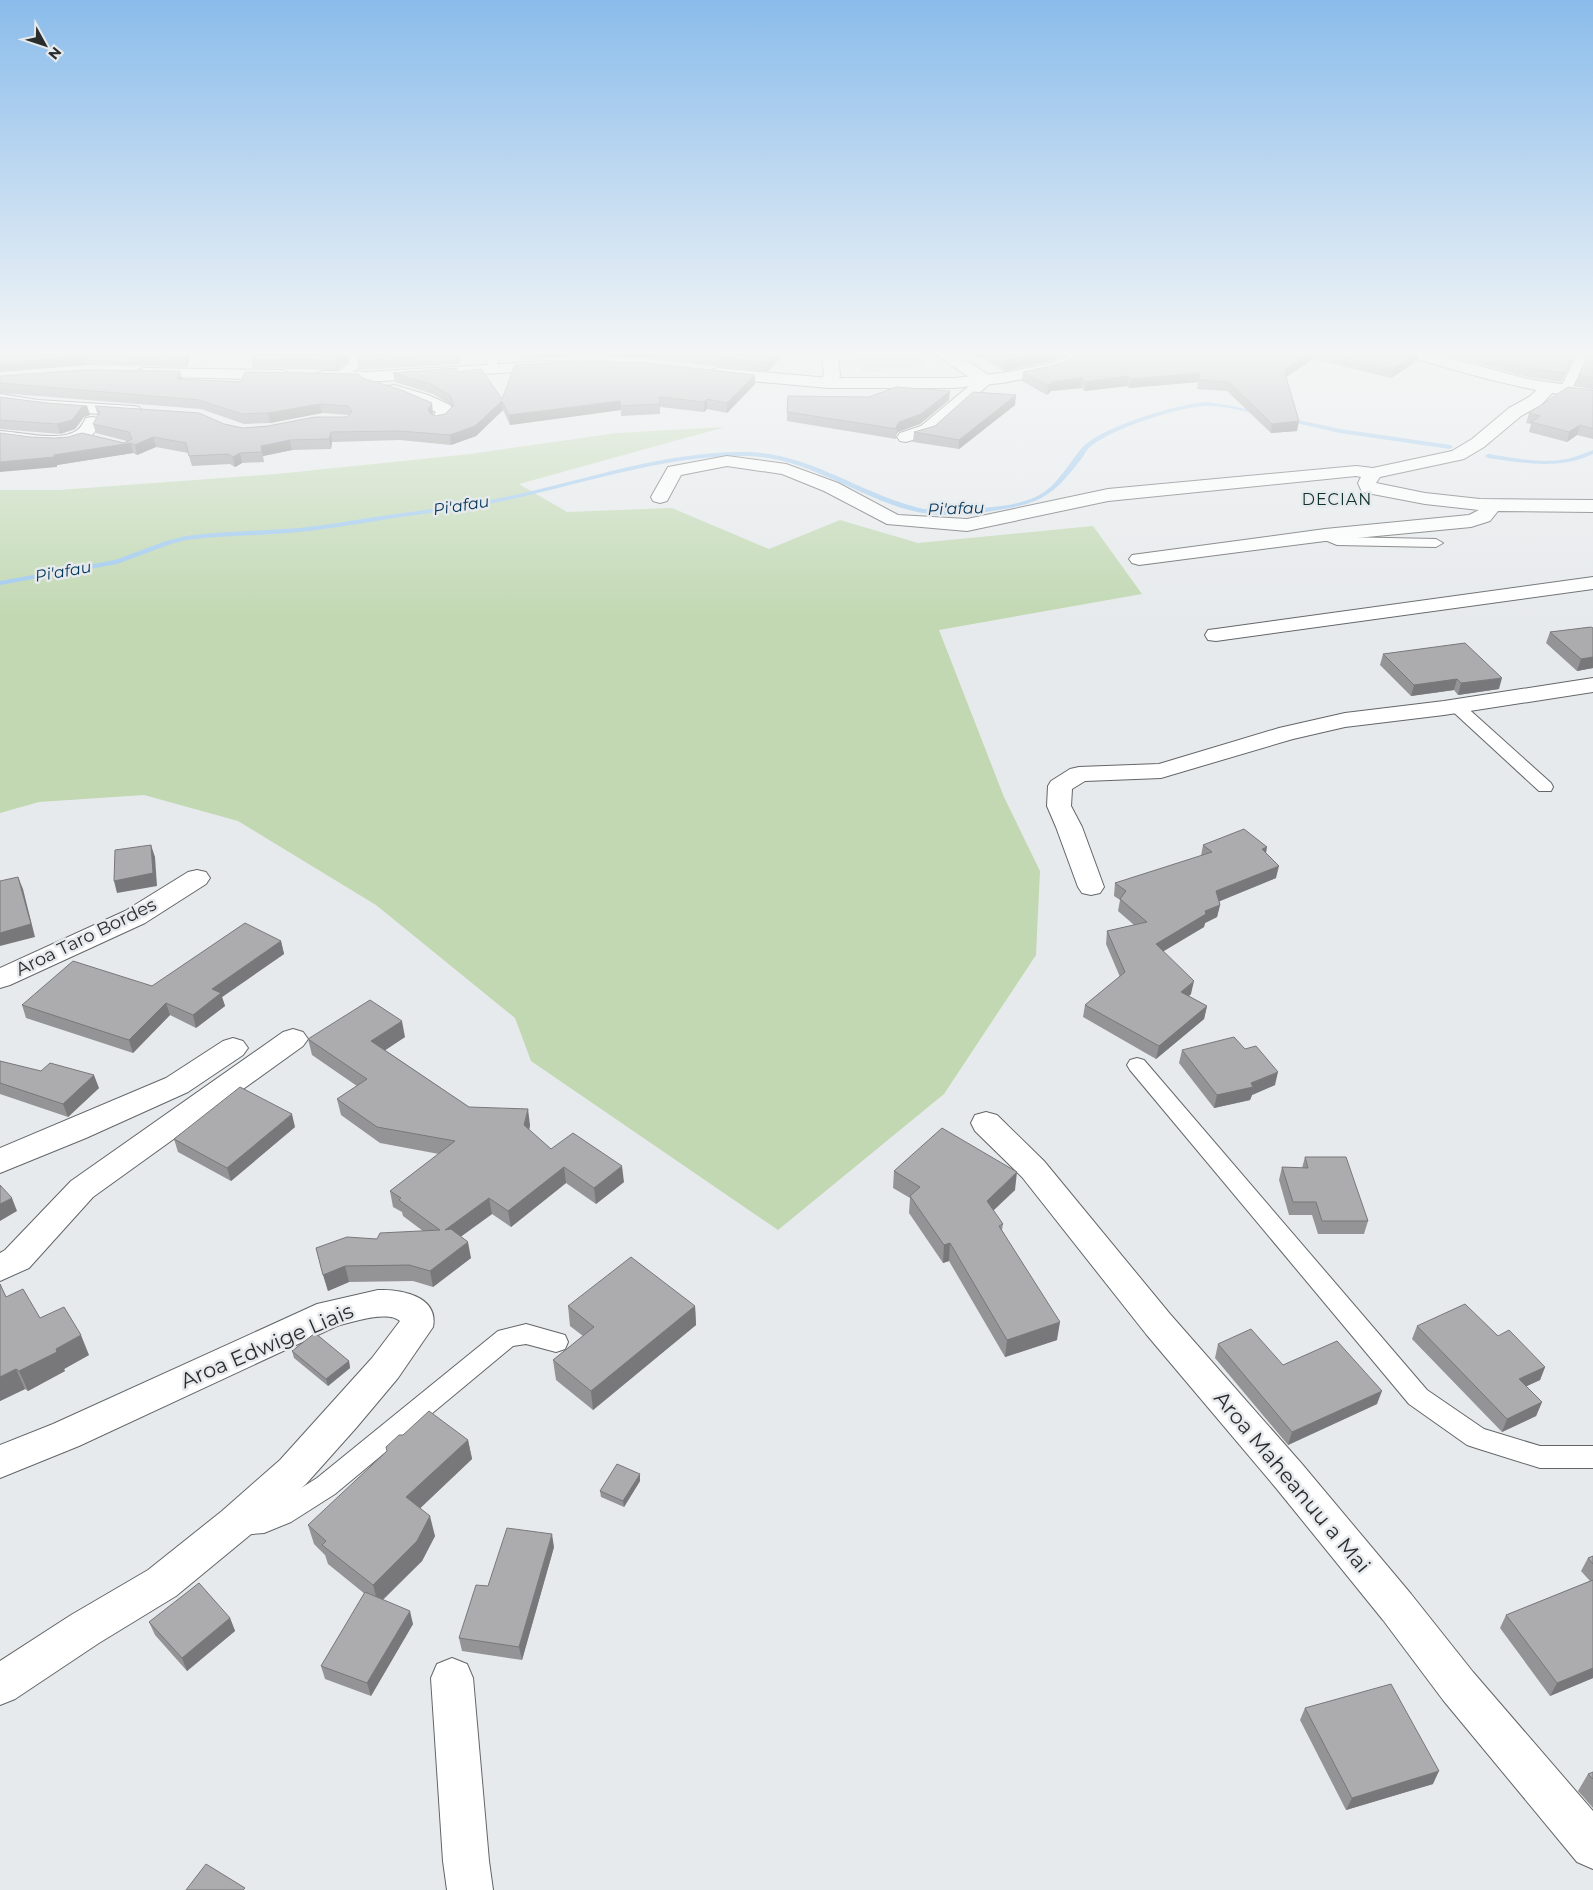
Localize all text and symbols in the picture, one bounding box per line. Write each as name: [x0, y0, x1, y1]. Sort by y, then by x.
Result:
north arrow: [20, 20, 70, 70]
text: N: [44, 43, 65, 63]
district label: DECIAN: [1302, 490, 1372, 509]
water label: Pi'afau: [432, 492, 491, 519]
water label: Pi'afau: [927, 498, 985, 519]
water label: Pi'afau: [33, 557, 93, 586]
street label: Aroa Taro Bordes: [12, 893, 160, 981]
street label: Aroa Edwige Liais: [177, 1298, 357, 1393]
street label: Aroa Maheanuu a Mai: [1209, 1386, 1376, 1578]

